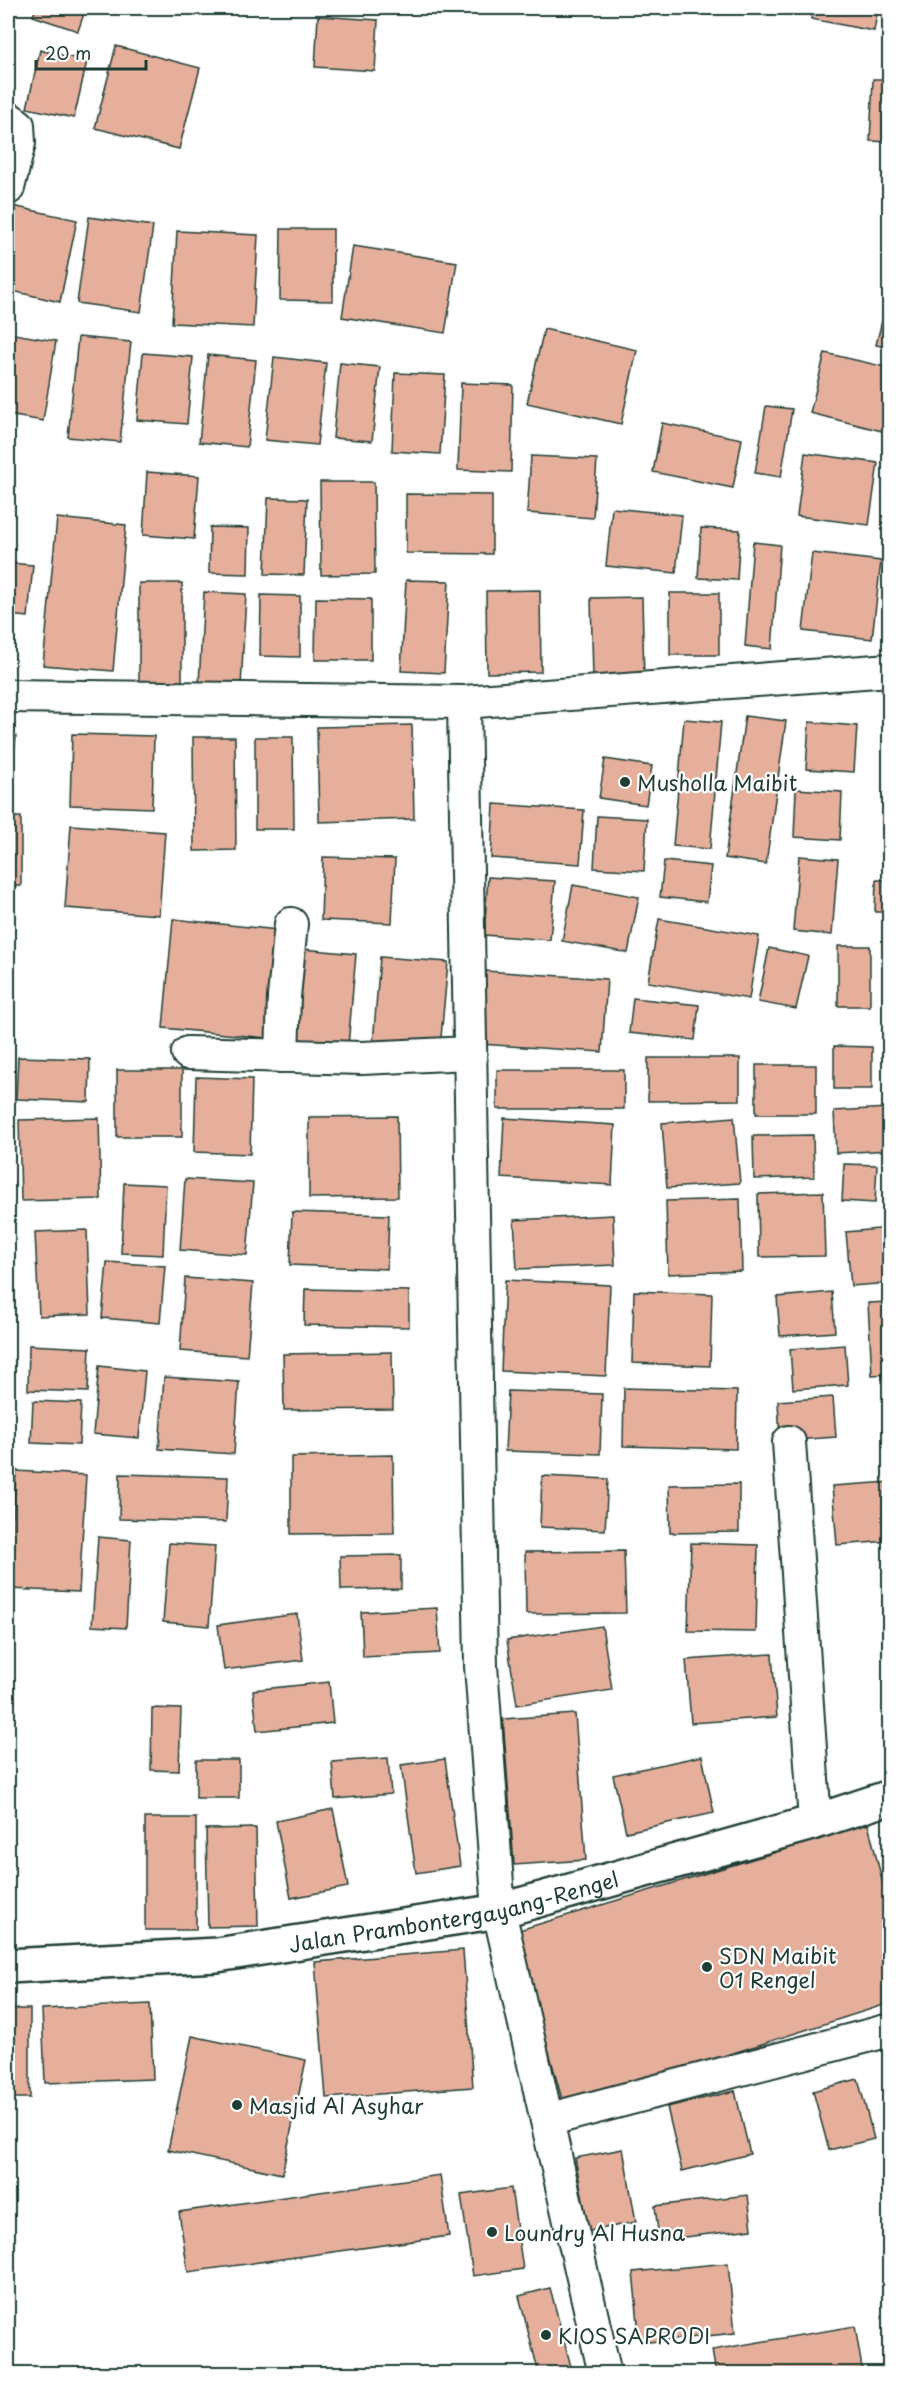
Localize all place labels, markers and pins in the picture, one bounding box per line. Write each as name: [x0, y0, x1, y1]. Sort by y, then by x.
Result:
place label: Musholla Maibit: [637, 766, 797, 798]
marker: Musholla Maibit: [618, 775, 632, 789]
place label: SDN Maibit 01 Rengel: [719, 1939, 837, 1995]
marker: SDN Maibit 01 Rengel: [700, 1960, 714, 1974]
place label: Masjid Al Asyhar: [249, 2089, 424, 2121]
marker: Masjid Al Asyhar: [230, 2098, 244, 2112]
place label: Loundry Al Husna: [504, 2216, 685, 2248]
marker: Loundry Al Husna: [485, 2225, 499, 2239]
place label: KIOS SAPRODI: [558, 2319, 710, 2351]
marker: KIOS SAPRODI: [539, 2328, 553, 2342]

